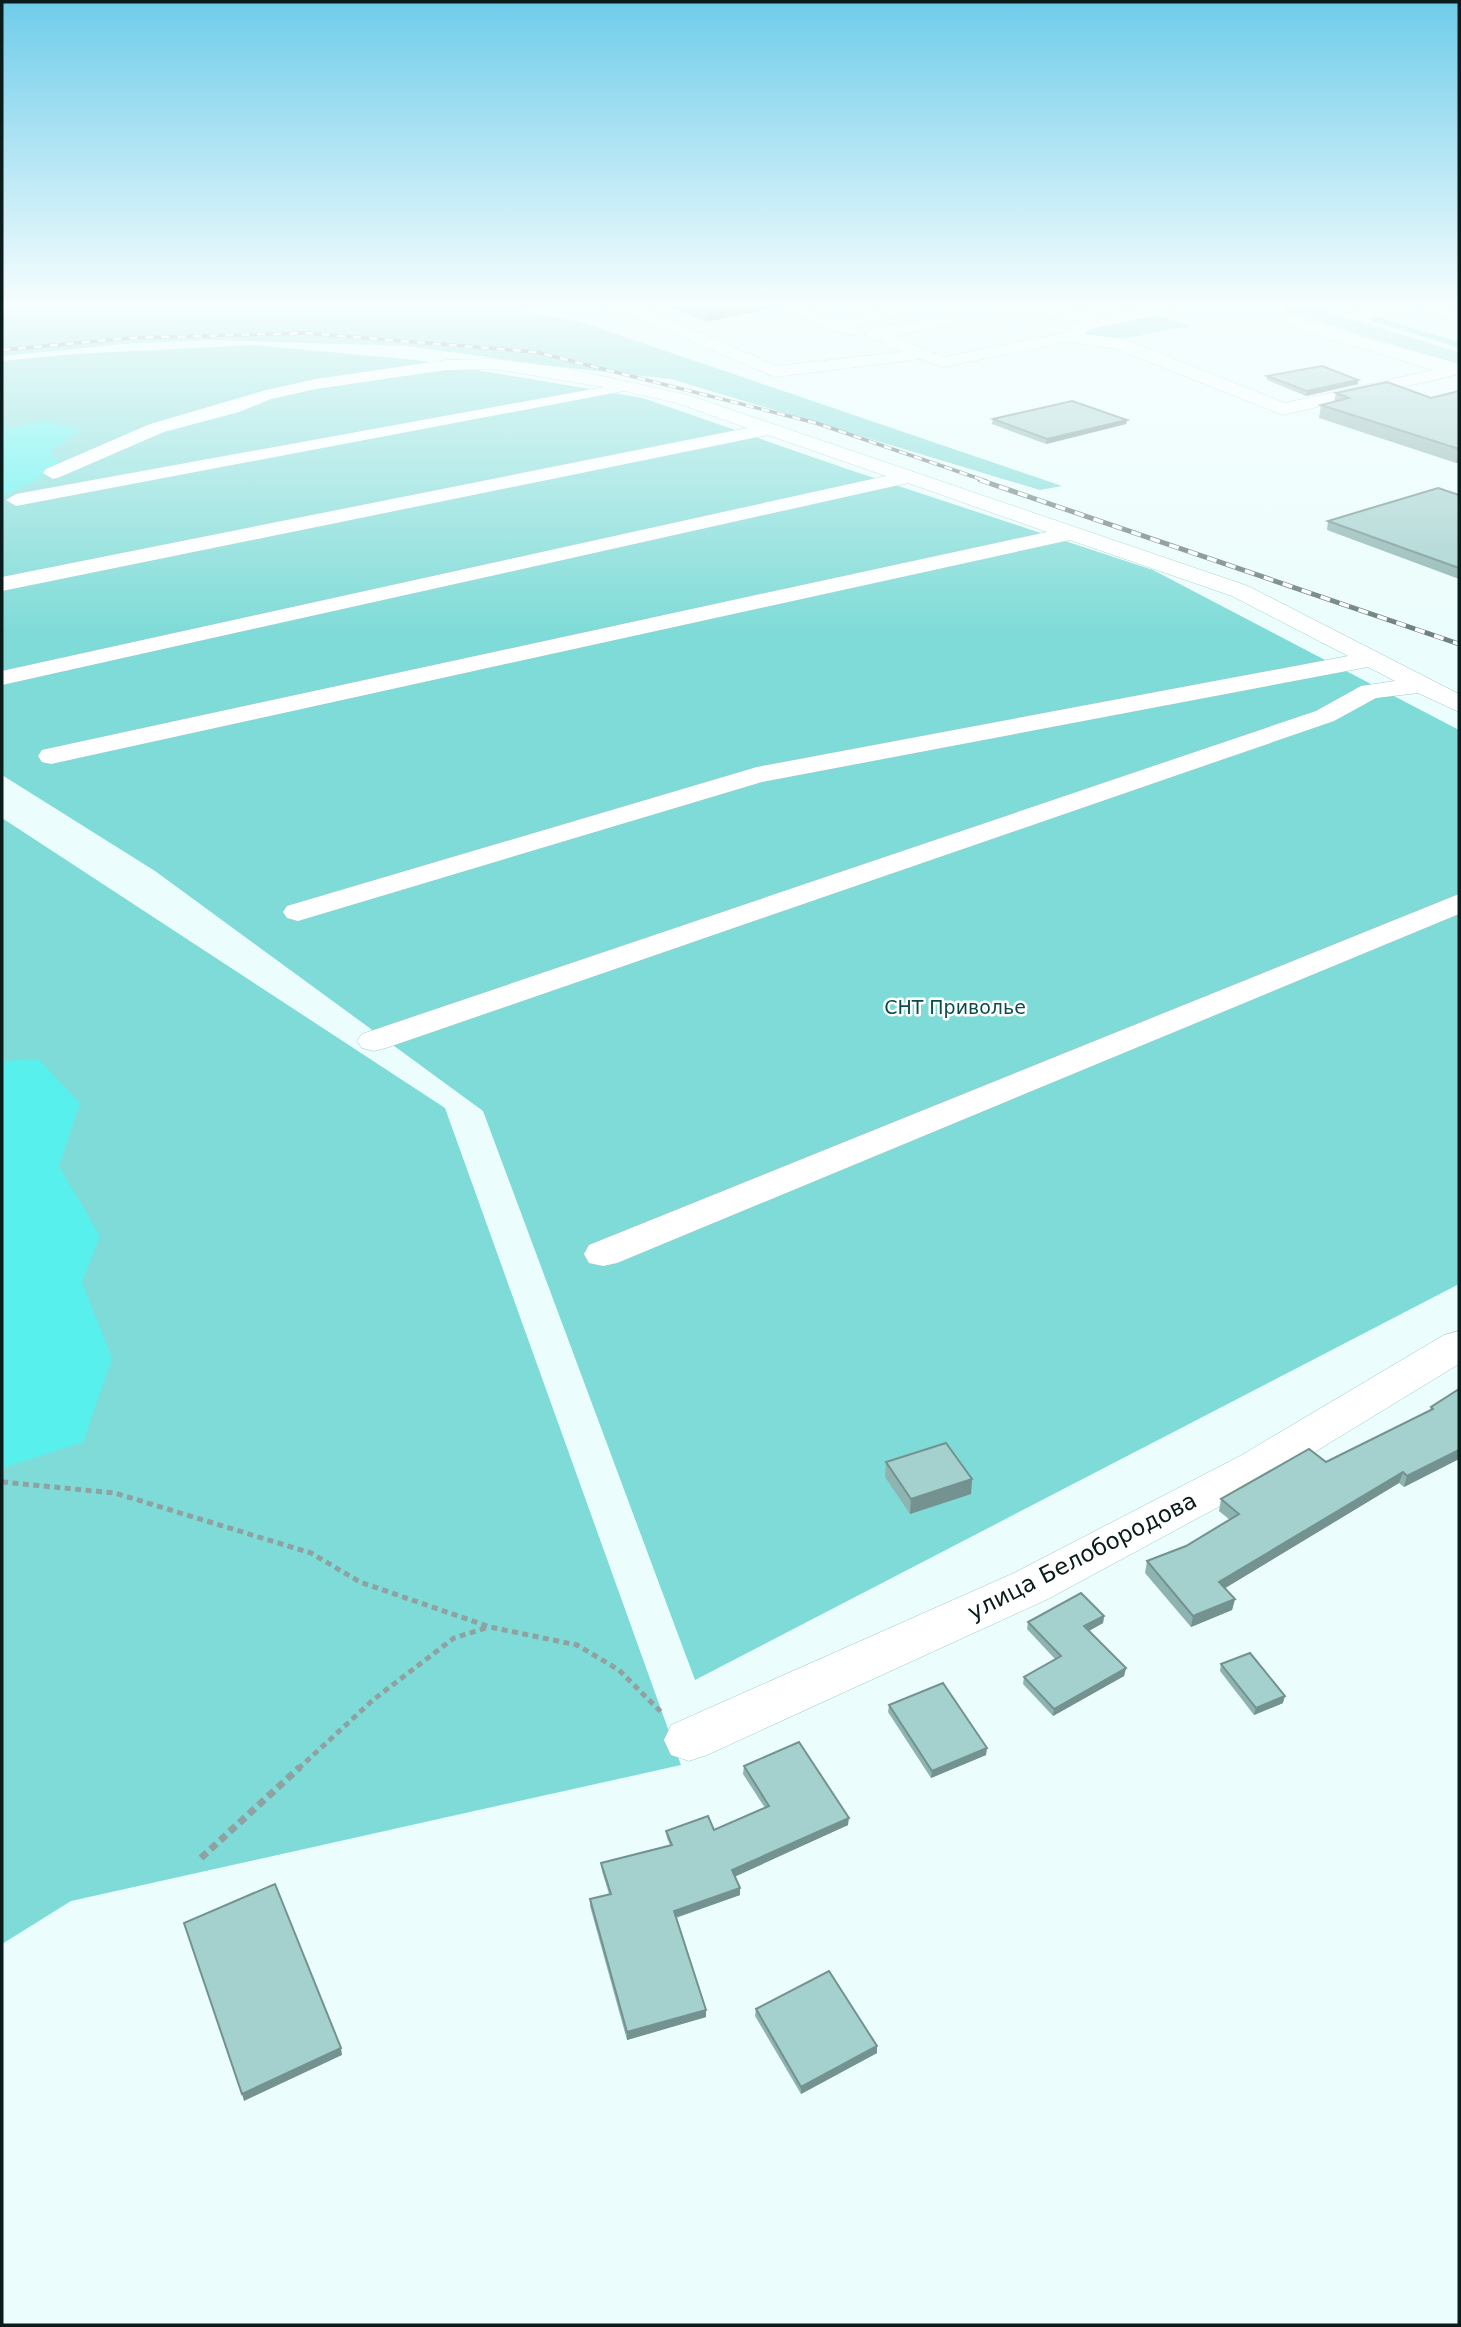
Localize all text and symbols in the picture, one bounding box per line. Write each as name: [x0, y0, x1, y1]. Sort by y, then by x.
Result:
park label: СНТ Приволье: [884, 996, 1026, 1018]
street label: улица Белобородова: [963, 1487, 1201, 1625]

